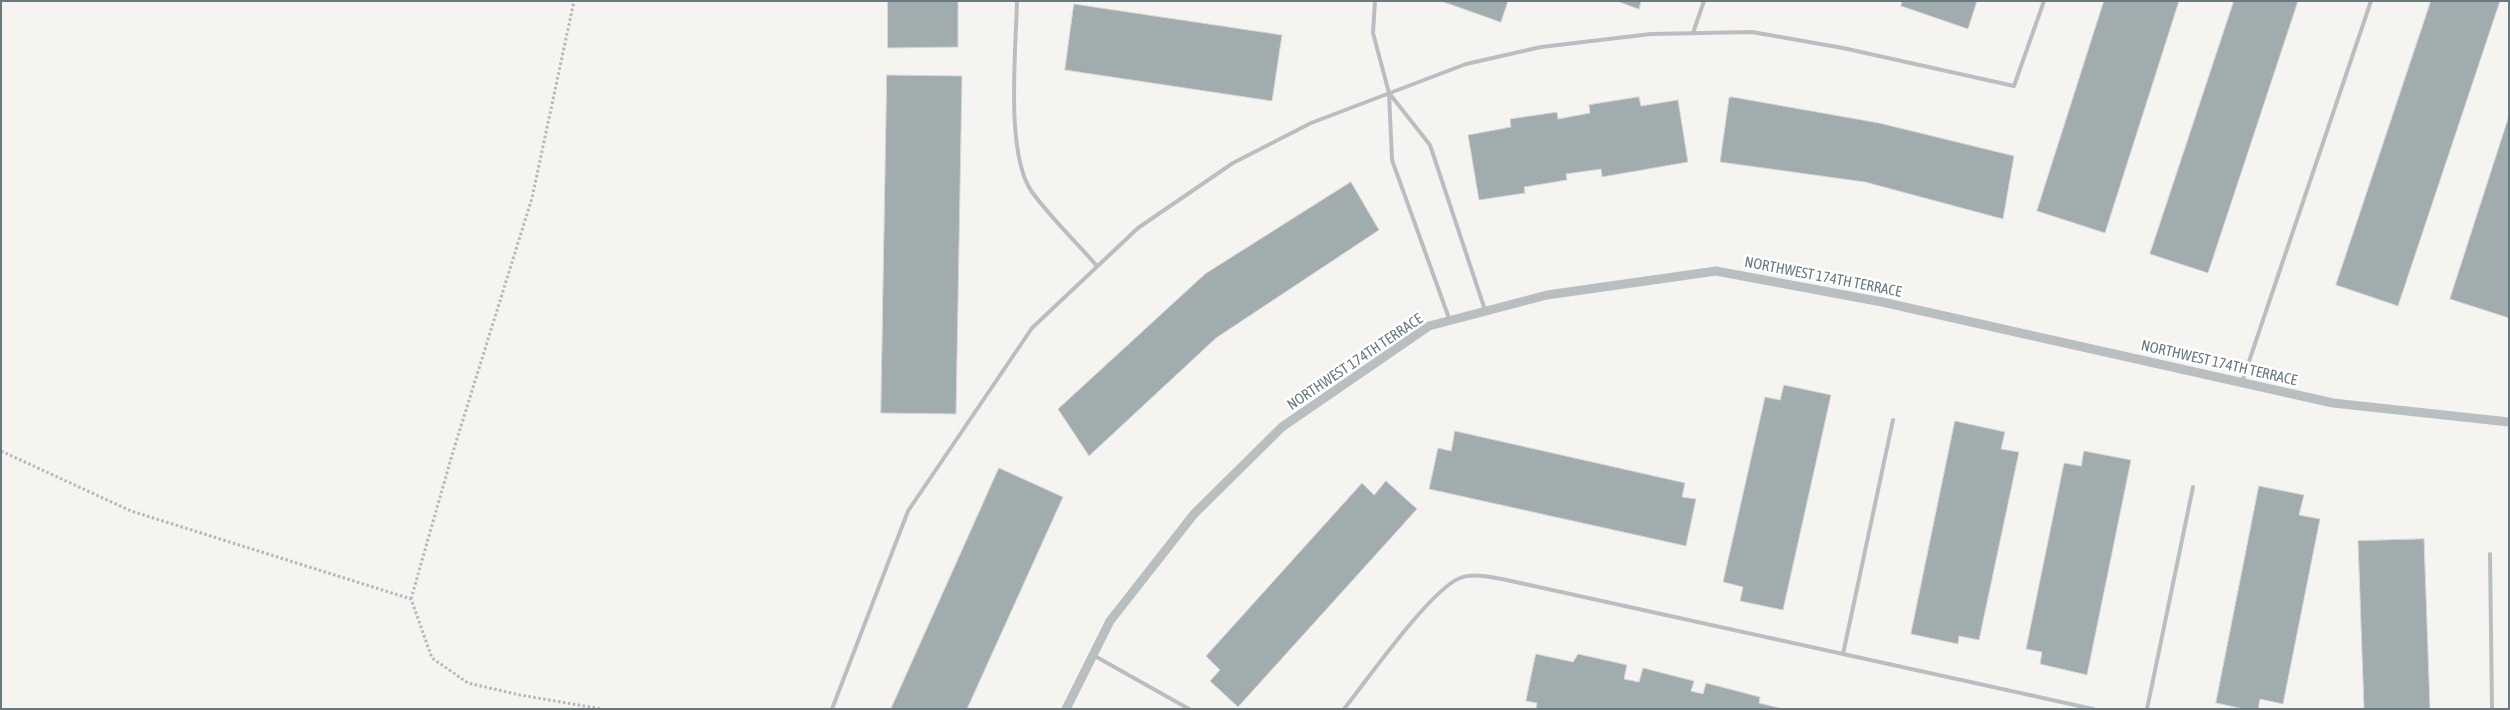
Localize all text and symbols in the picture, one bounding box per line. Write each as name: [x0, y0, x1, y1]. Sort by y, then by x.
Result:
street label: NORTHWEST 174TH TERRACE: [1743, 253, 1903, 301]
street label: NORTHWEST 174TH TERRACE: [1284, 310, 1426, 414]
street label: NORTHWEST 174TH TERRACE: [2139, 336, 2299, 390]

